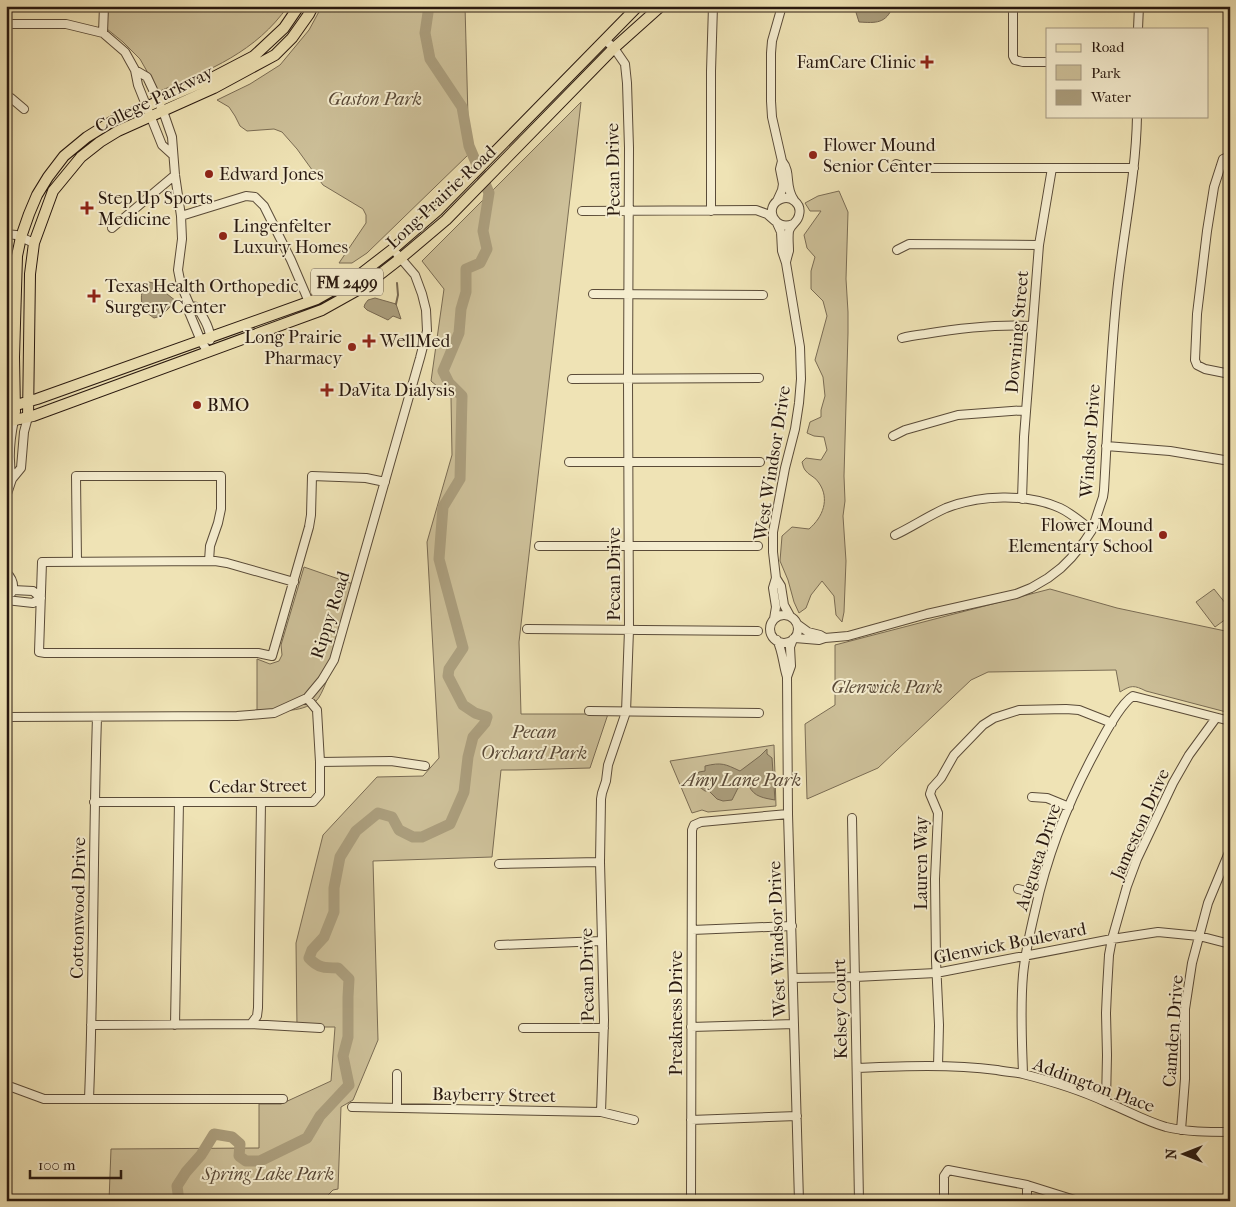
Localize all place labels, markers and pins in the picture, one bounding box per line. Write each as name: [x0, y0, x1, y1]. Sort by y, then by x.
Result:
place label: FamCare Clinic: [796, 52, 916, 73]
marker: FamCare Clinic: [920, 55, 934, 69]
place label: Flower Mound Senior Center: [823, 135, 936, 177]
marker: Flower Mound Senior Center: [807, 149, 819, 161]
place label: Edward Jones: [219, 164, 324, 185]
marker: Edward Jones: [203, 168, 215, 180]
place label: Step Up Sports Medicine: [98, 188, 213, 230]
marker: Step Up Sports Medicine: [80, 201, 94, 215]
place label: Lingenfelter Luxury Homes: [233, 216, 349, 258]
marker: Lingenfelter Luxury Homes: [217, 230, 229, 242]
place label: Texas Health Orthopedic Surgery Center: [105, 276, 298, 318]
marker: Texas Health Orthopedic Surgery Center: [87, 289, 101, 303]
place label: Long Prairie Pharmacy: [244, 327, 343, 369]
place label: WellMed: [379, 331, 450, 352]
marker: WellMed: [362, 334, 376, 348]
marker: Long Prairie Pharmacy: [346, 341, 358, 353]
place label: DaVita Dialysis: [338, 380, 455, 401]
marker: DaVita Dialysis: [320, 383, 334, 397]
place label: BMO: [207, 395, 249, 416]
marker: BMO: [191, 399, 203, 411]
place label: Flower Mound Elementary School: [1008, 515, 1153, 557]
marker: Flower Mound Elementary School: [1157, 529, 1169, 541]

